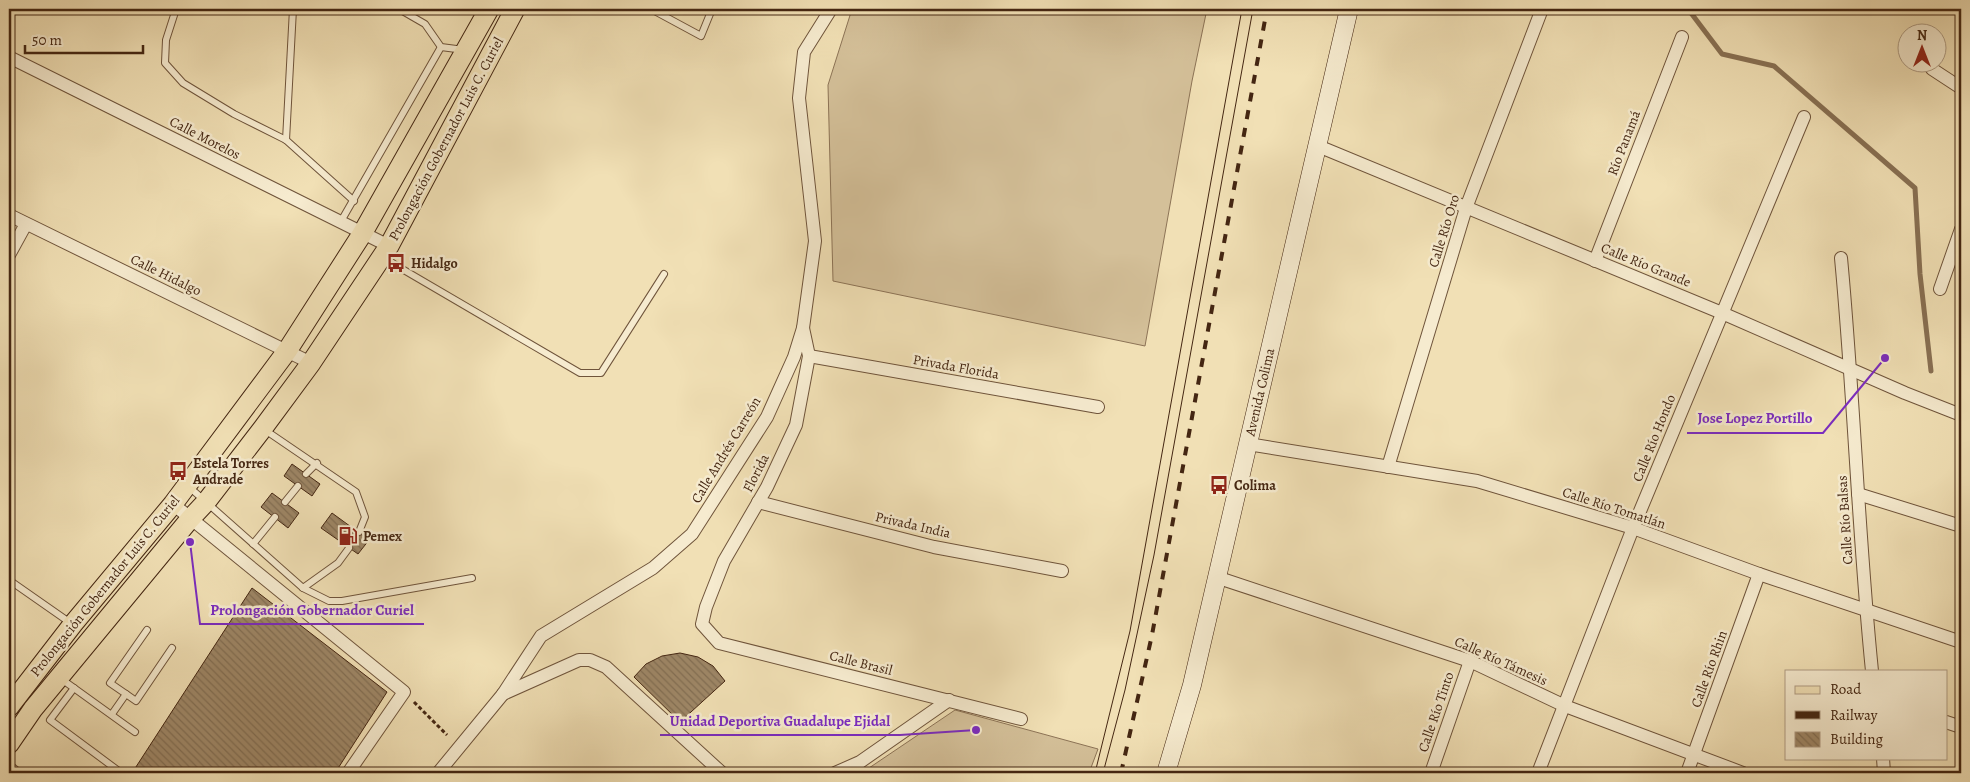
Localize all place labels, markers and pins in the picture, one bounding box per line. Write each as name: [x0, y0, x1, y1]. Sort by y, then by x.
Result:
bus stop icon: Hidalgo: [385, 252, 407, 274]
place label: Hidalgo: [411, 254, 458, 273]
callout: Jose Lopez Portillo: [1687, 403, 1823, 433]
place label: Estela Torres Andrade: [192, 454, 269, 489]
bus stop icon: Estela Torres Andrade: [167, 460, 189, 482]
bus stop icon: Colima: [1208, 474, 1230, 496]
place label: Colima: [1234, 476, 1276, 495]
fuel station icon: Pemex: [337, 525, 359, 547]
place label: Pemex: [363, 527, 402, 546]
callout: Prolongación Gobernador Curiel: [200, 594, 424, 624]
callout: Unidad Deportiva Guadalupe Ejidal: [660, 705, 900, 735]

